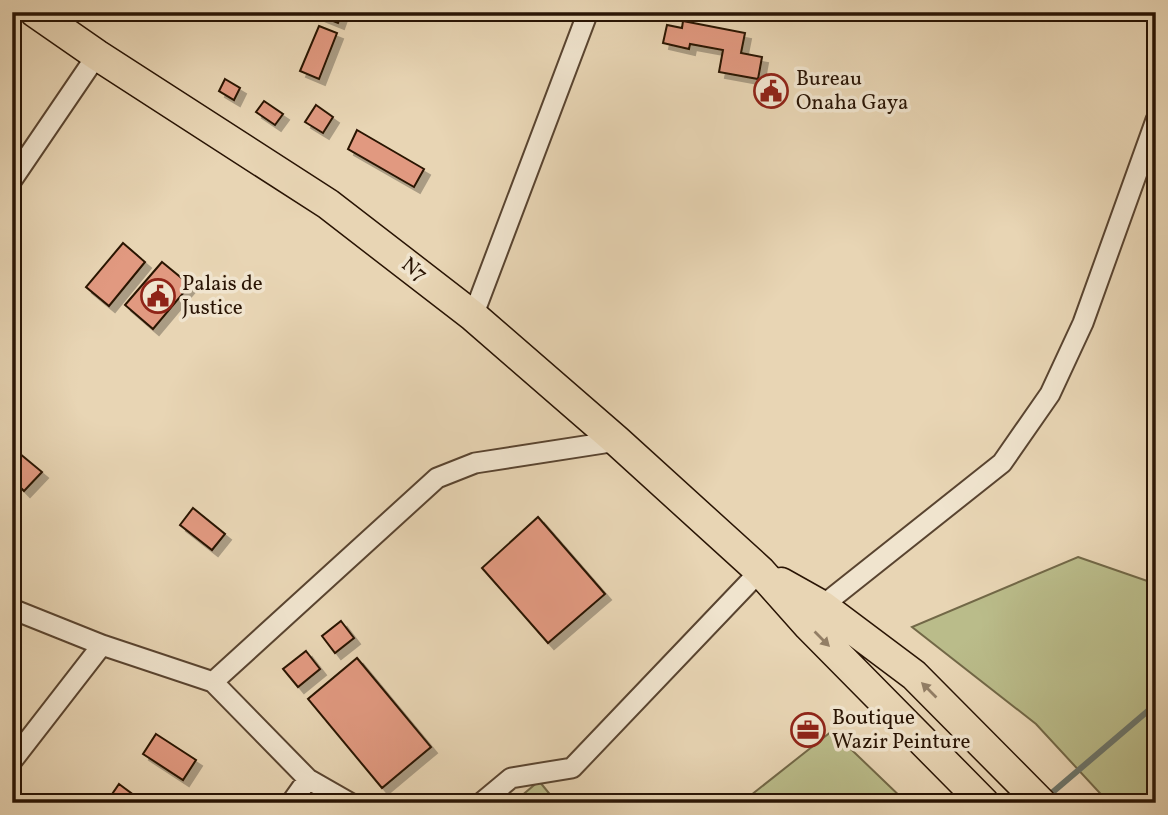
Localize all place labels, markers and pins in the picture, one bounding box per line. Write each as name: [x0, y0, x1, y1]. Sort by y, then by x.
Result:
place label: Bureau Onaha Gaya: [796, 65, 909, 118]
public building icon: Bureau Onaha Gaya: [752, 72, 790, 110]
place label: Palais de Justice: [182, 270, 263, 323]
public building icon: Palais de Justice: [139, 277, 177, 315]
place label: Boutique Wazir Peinture: [832, 704, 970, 757]
office icon: Boutique Wazir Peinture: [789, 711, 827, 749]

